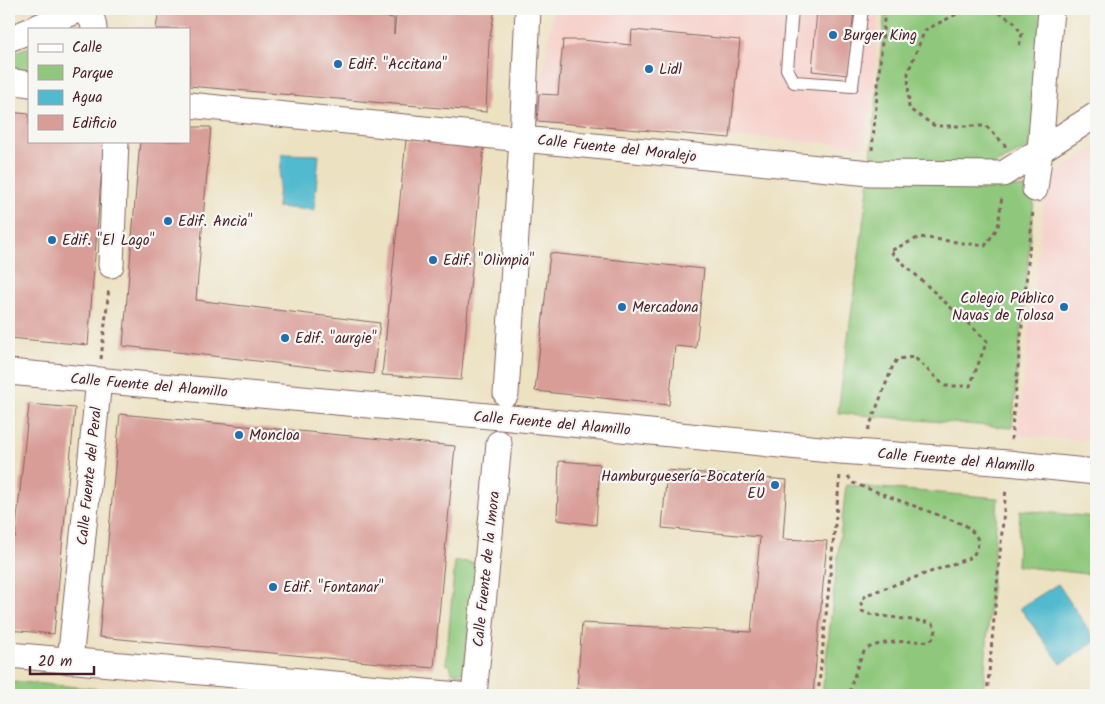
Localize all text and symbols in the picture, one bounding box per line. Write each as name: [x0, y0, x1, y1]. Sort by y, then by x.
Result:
place label: Burger King: [843, 24, 917, 48]
legend: [28, 28, 190, 142]
marker: Burger King: [827, 29, 839, 41]
text: Calle: [72, 36, 102, 60]
place label: Edif. "Accitana": [348, 53, 447, 77]
marker: Edif. "Accitana": [332, 58, 344, 70]
place label: Lidl: [659, 58, 682, 82]
text: Parque: [72, 62, 113, 86]
marker: Lidl: [643, 63, 655, 75]
text: Agua: [72, 86, 103, 110]
text: Edificio: [72, 112, 117, 136]
street label: Calle Fuente del Moralejo: [536, 129, 698, 169]
place label: Edif. Ancia": [178, 210, 252, 234]
marker: Edif. Ancia": [162, 215, 174, 227]
place label: Edif. "El Lago": [62, 229, 155, 253]
marker: Edif. "El Lago": [46, 234, 58, 246]
place label: Edif. "Olimpia": [443, 249, 534, 273]
marker: Edif. "Olimpia": [427, 254, 439, 266]
place label: Colegio Público Navas de Tolosa: [952, 287, 1054, 328]
place label: Mercadona: [632, 296, 699, 320]
marker: Mercadona: [616, 301, 628, 313]
marker: Colegio Público Navas de Tolosa: [1058, 301, 1070, 313]
place label: Edif. "aurgie": [295, 327, 377, 351]
marker: Edif. "aurgie": [279, 332, 291, 344]
street label: Calle Fuente del Alamillo: [69, 367, 229, 405]
street label: Calle Fuente del Peral: [71, 405, 109, 546]
street label: Calle Fuente del Alamillo: [472, 405, 632, 443]
place label: Moncloa: [249, 424, 300, 448]
marker: Moncloa: [233, 429, 245, 441]
street label: Calle Fuente del Alamillo: [876, 442, 1036, 480]
place label: Hamburguesería-Bocatería EU: [601, 465, 765, 506]
marker: Hamburguesería-Bocatería EU: [769, 479, 781, 491]
street label: Calle Fuente de la Imora: [467, 490, 507, 648]
place label: Edif. "Fontanar": [283, 576, 383, 600]
marker: Edif. "Fontanar": [267, 581, 279, 593]
scale bar: [30, 644, 94, 676]
text: 20 m: [38, 650, 72, 674]

